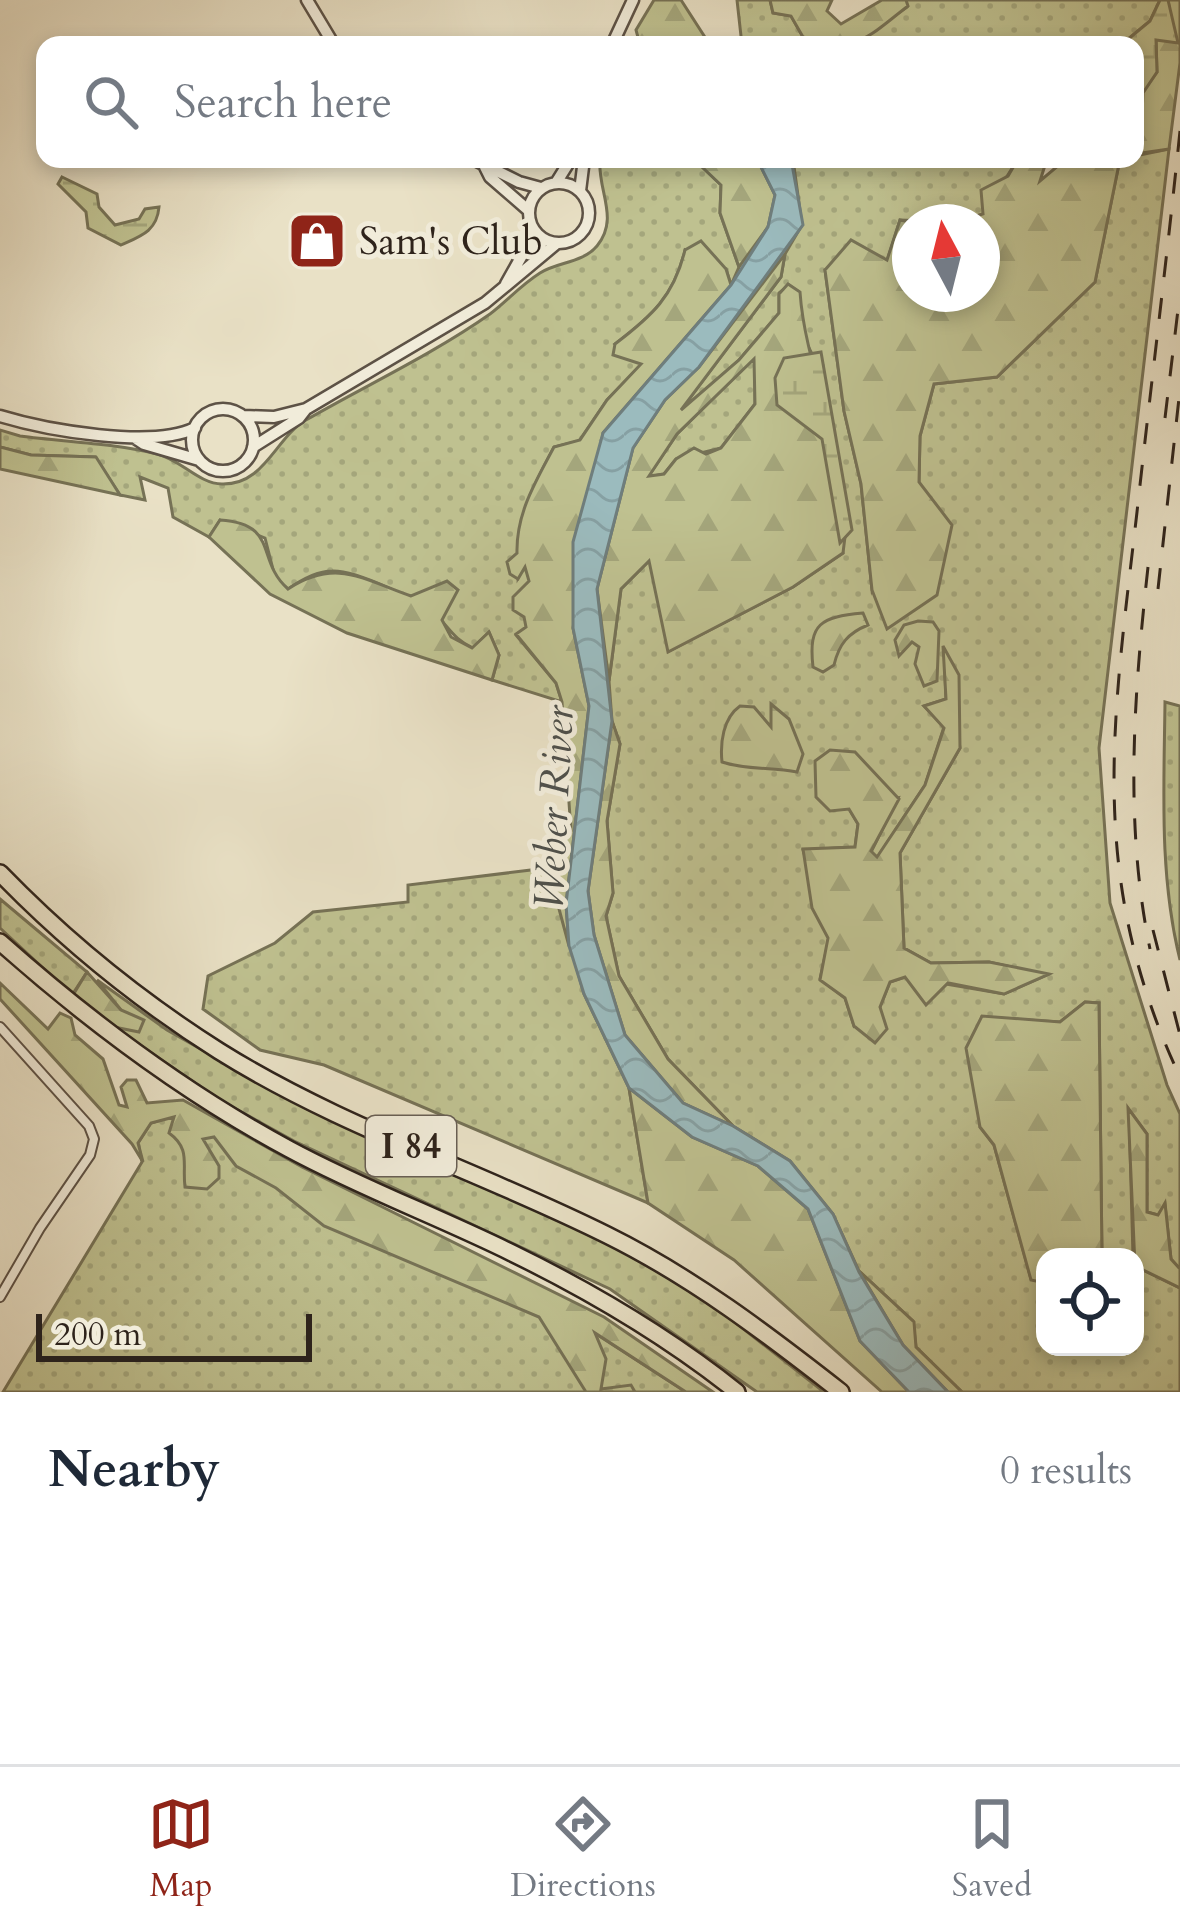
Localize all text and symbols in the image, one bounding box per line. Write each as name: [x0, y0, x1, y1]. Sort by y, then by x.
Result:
search box: [36, 36, 1144, 168]
icon: search: [78, 69, 144, 135]
text: Search here: [174, 72, 392, 133]
north arrow: [892, 204, 1000, 312]
shop icon: Sam's Club: [286, 210, 348, 272]
place label: Sam's Club: [359, 215, 543, 268]
water label: Weber River: [520, 703, 588, 912]
road number: I 84: [366, 1116, 456, 1176]
map controls: [1036, 1248, 1144, 1356]
button: locate: [1036, 1248, 1144, 1356]
scale bar: [36, 1308, 312, 1361]
text: 200 m: [54, 1312, 141, 1357]
text: Nearby: [48, 1435, 220, 1505]
text: 0 results: [1000, 1444, 1132, 1497]
tab: Map: [148, 1791, 214, 1908]
tab: Directions: [510, 1791, 656, 1908]
tab: Saved: [952, 1791, 1032, 1908]

